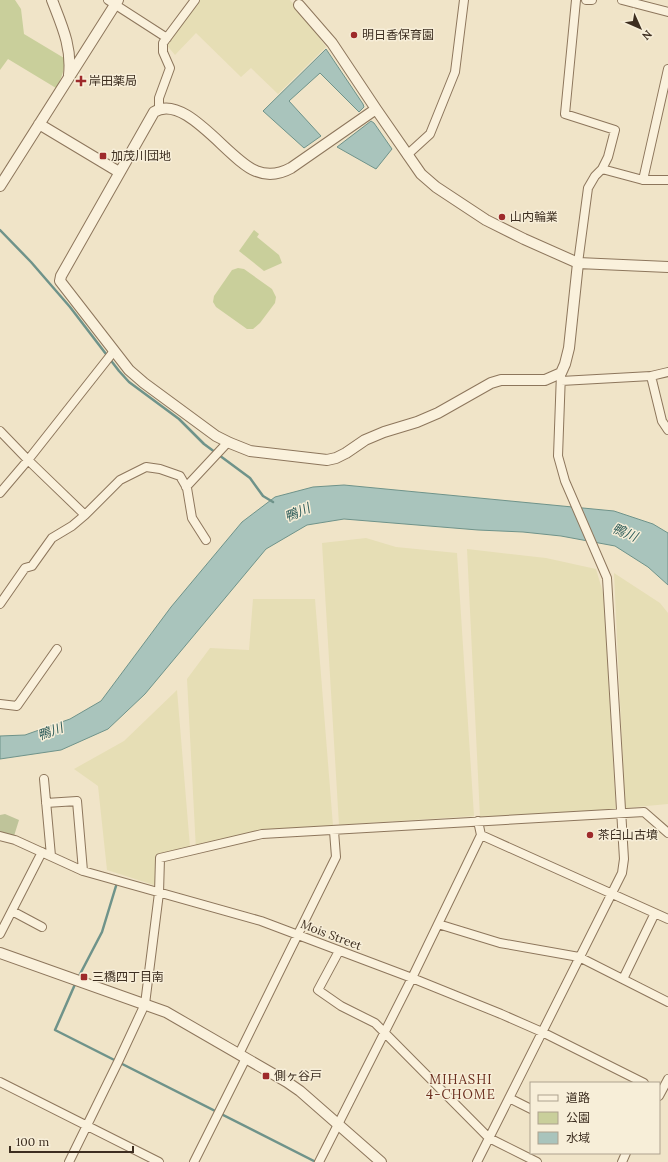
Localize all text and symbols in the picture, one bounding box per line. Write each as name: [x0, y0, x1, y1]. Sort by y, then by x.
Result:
north arrow: [620, 8, 660, 48]
place label: 明日香保育園: [362, 27, 434, 42]
text: N: [639, 27, 655, 43]
marker: 明日香保育園: [349, 30, 359, 40]
place label: 岸田薬局: [89, 73, 137, 88]
marker: 岸田薬局: [76, 76, 86, 86]
place label: 加茂川団地: [111, 148, 171, 163]
marker: 加茂川団地: [98, 151, 108, 161]
place label: 山内輪業: [510, 209, 558, 224]
marker: 山内輪業: [497, 212, 507, 222]
water label: 鴨川: [282, 499, 314, 525]
water label: 鴨川: [610, 520, 642, 546]
water label: 鴨川: [35, 718, 67, 744]
place label: 茶臼山古墳: [598, 827, 658, 842]
marker: 茶臼山古墳: [585, 830, 595, 840]
street label: Mois Street: [299, 916, 364, 953]
place label: 三橋四丁目南: [92, 969, 164, 984]
marker: 三橋四丁目南: [79, 972, 89, 982]
place label: 側ヶ谷戸: [274, 1068, 322, 1083]
marker: 側ヶ谷戸: [261, 1071, 271, 1081]
district label: MIHASHI 4-CHOME: [426, 1071, 496, 1103]
legend: [530, 1082, 660, 1154]
text: 道路: [566, 1090, 590, 1105]
text: 公園: [566, 1110, 590, 1125]
scale bar: [10, 1128, 133, 1154]
text: 水域: [566, 1130, 590, 1145]
text: 100 m: [16, 1134, 49, 1149]

